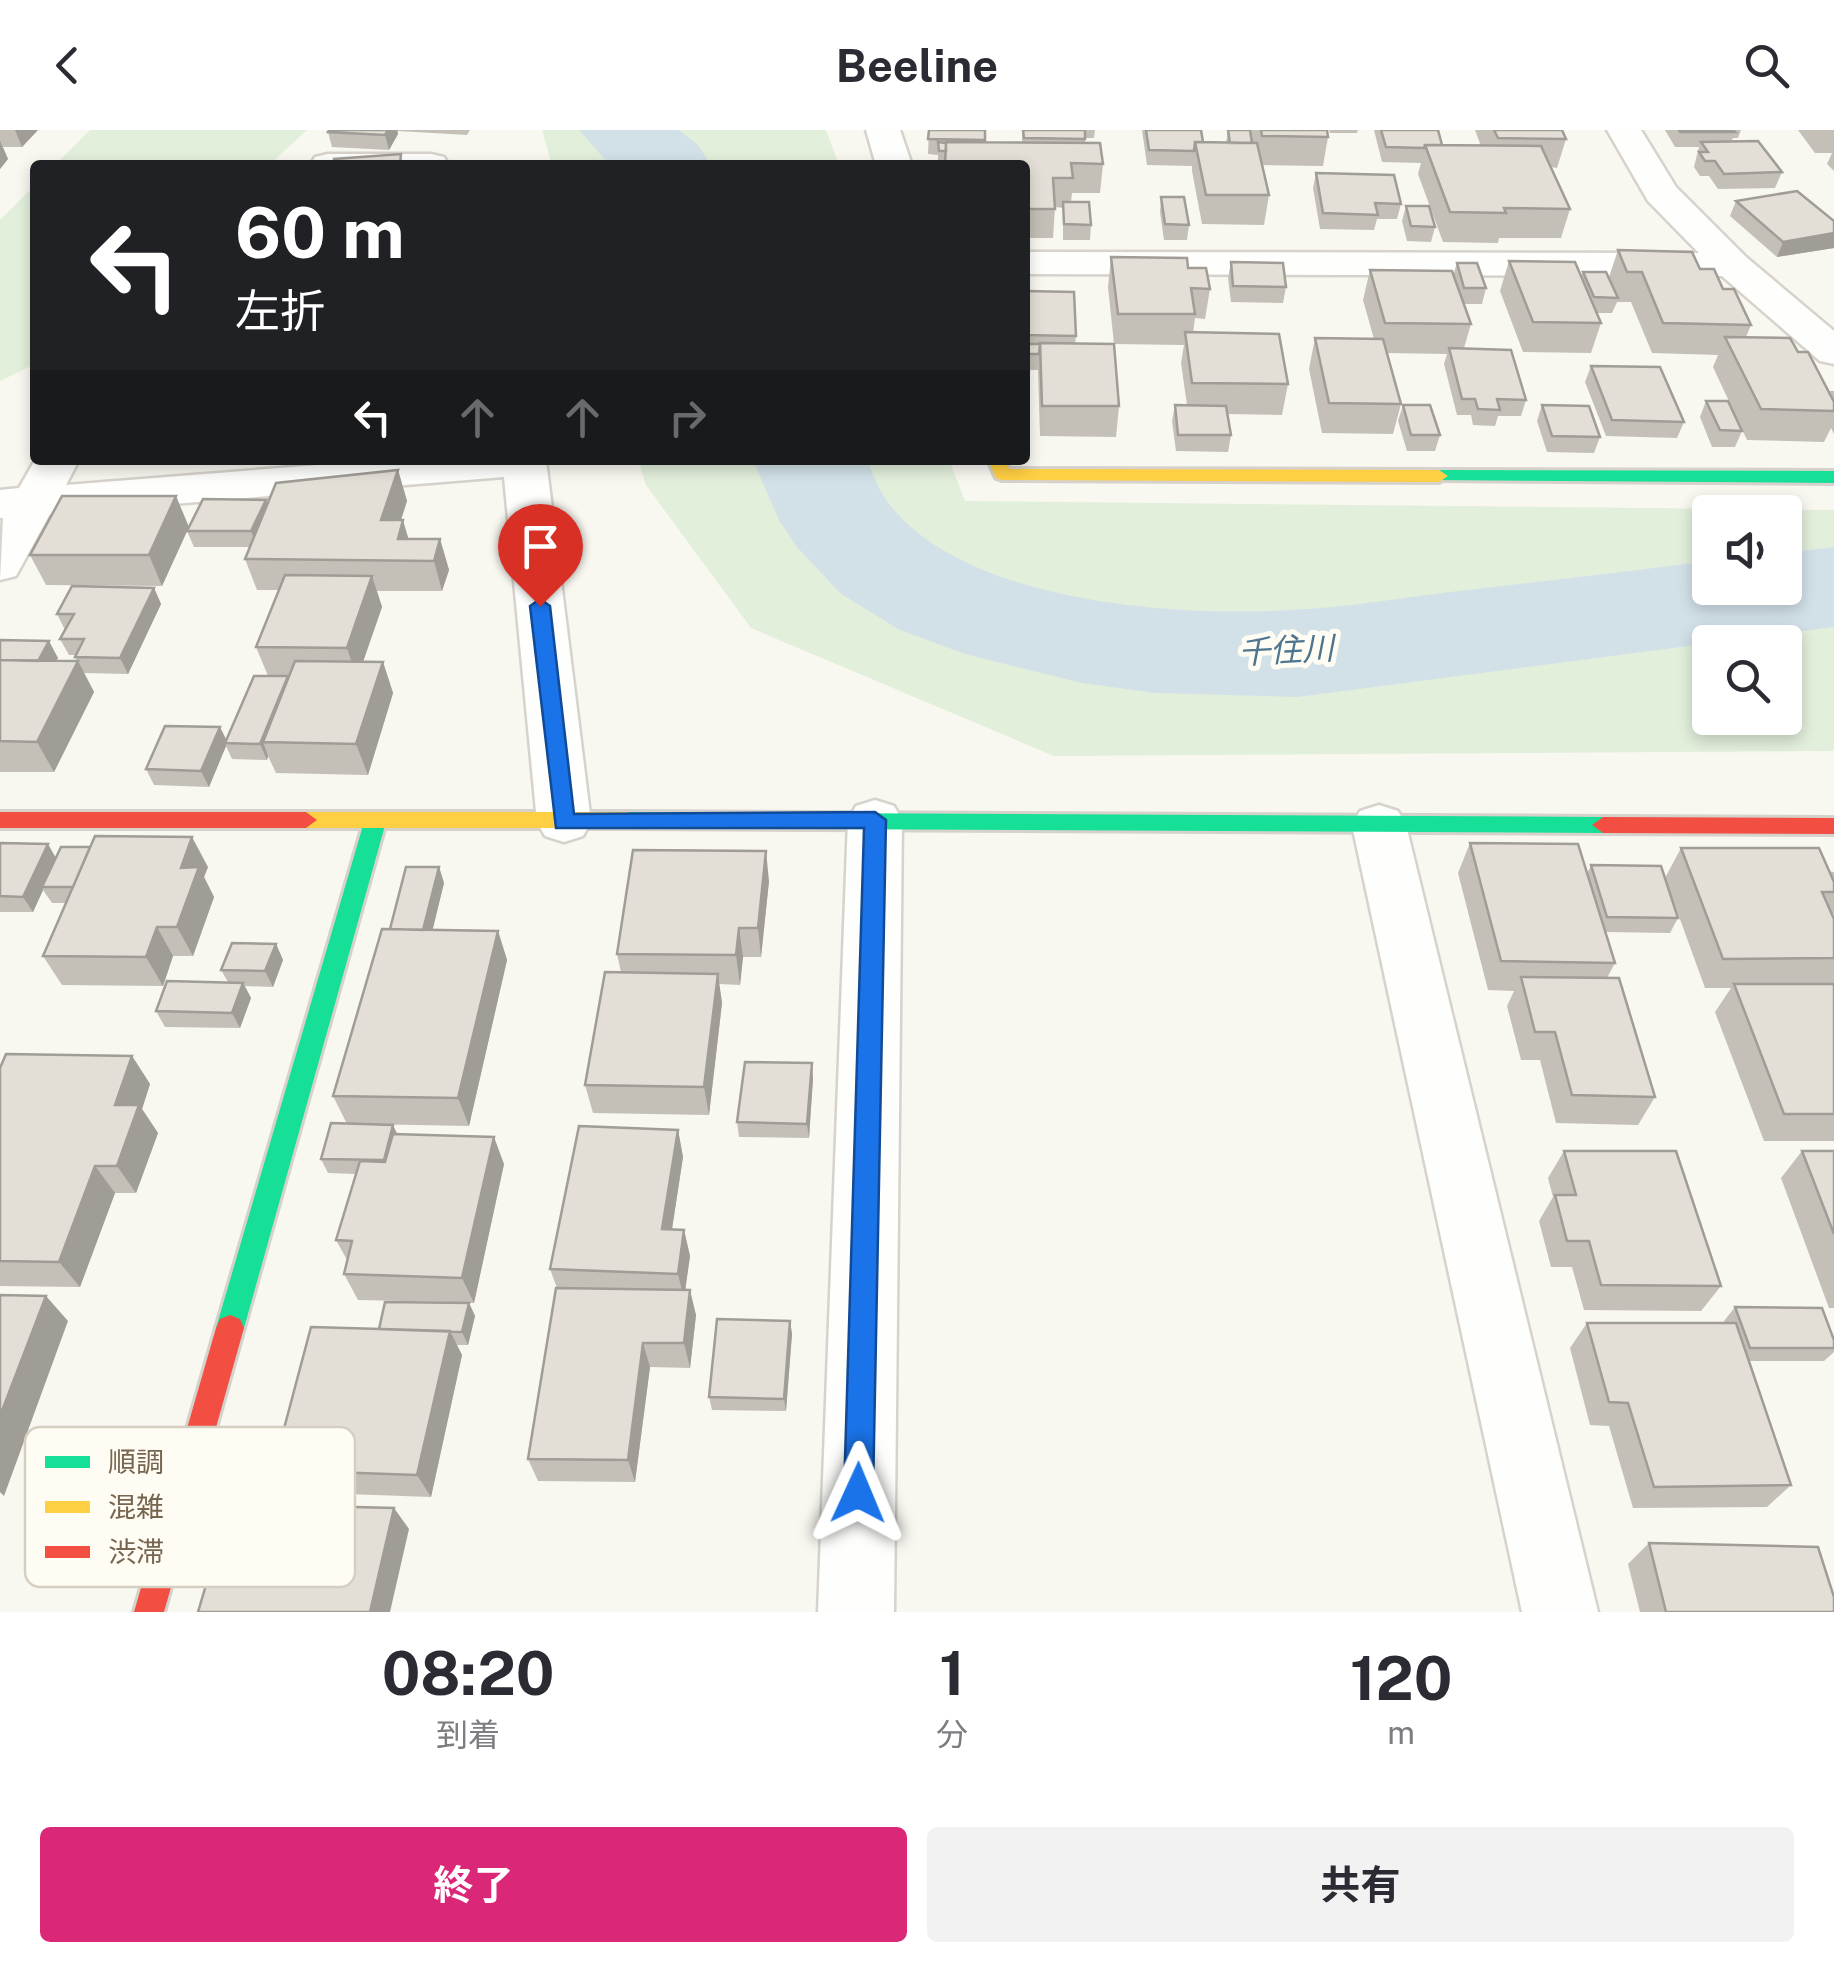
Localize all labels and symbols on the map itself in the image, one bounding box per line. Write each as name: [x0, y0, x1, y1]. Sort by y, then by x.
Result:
pin: [498, 504, 583, 607]
water label: 千住川: [1237, 629, 1338, 671]
legend: [25, 1427, 355, 1587]
position arrow: [806, 1441, 910, 1545]
text: 順調: [108, 1445, 164, 1478]
text: 混雑: [108, 1490, 164, 1523]
text: 渋滞: [108, 1535, 164, 1568]

